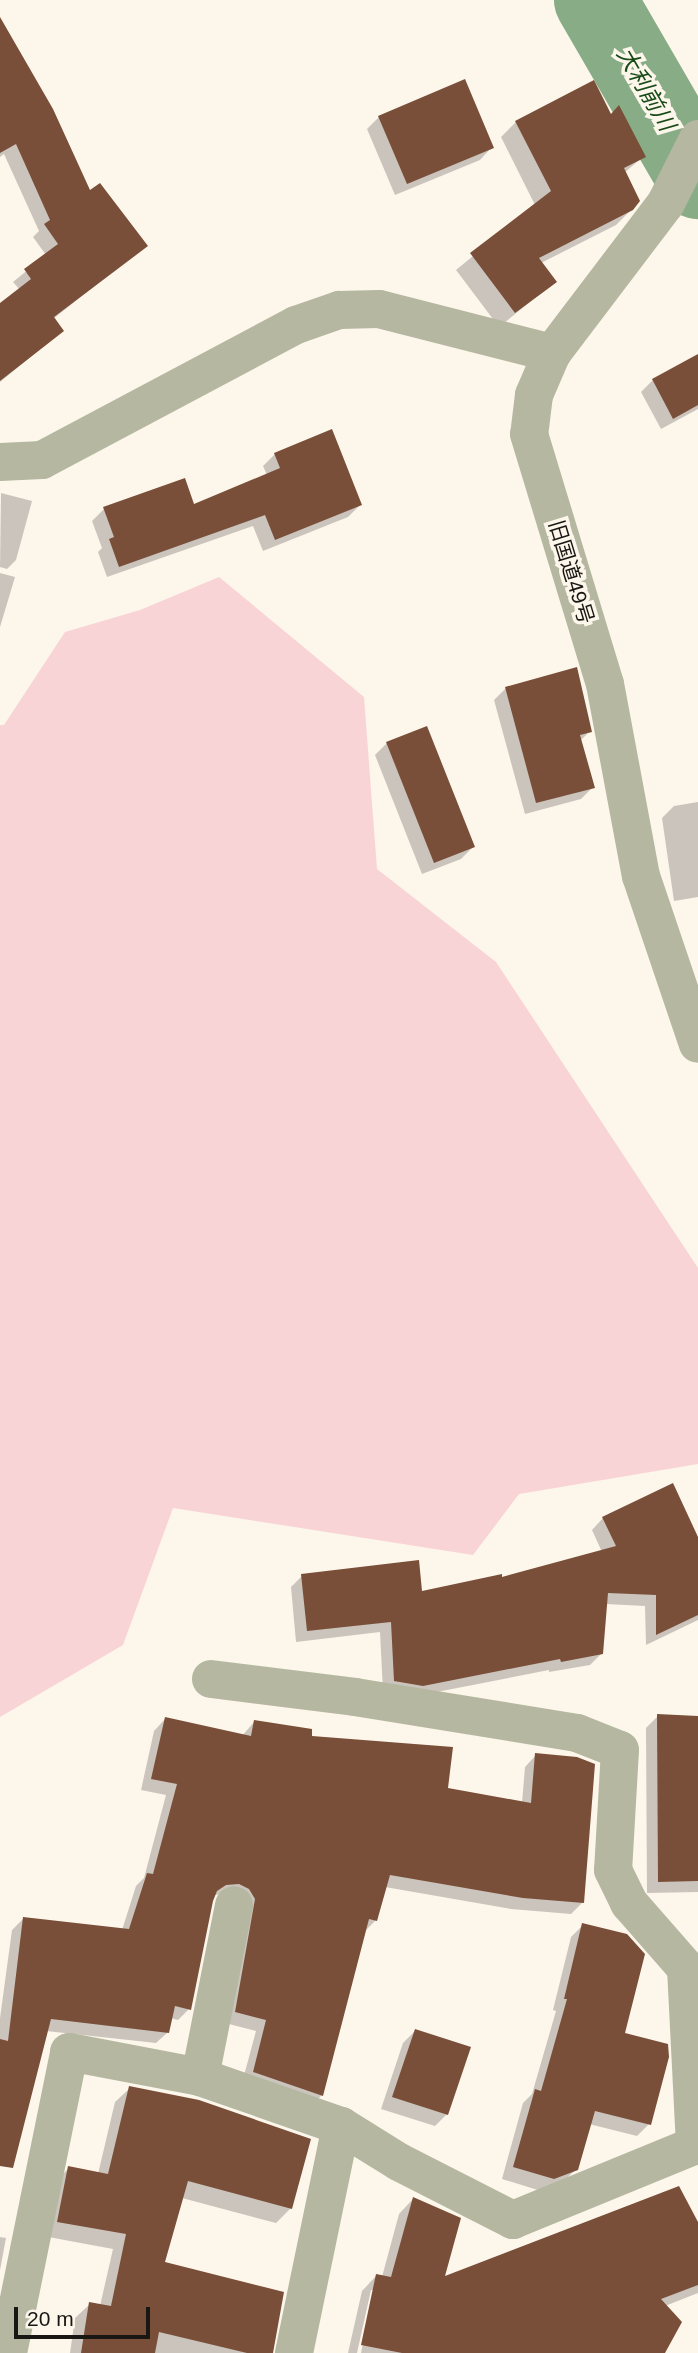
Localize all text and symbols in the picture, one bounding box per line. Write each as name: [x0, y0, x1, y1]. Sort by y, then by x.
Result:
water label: 大利前川: [611, 42, 681, 136]
street label: 旧国道49号: [543, 517, 599, 627]
scale bar: [18, 2294, 154, 2338]
text: 20 m: [27, 2307, 74, 2330]

